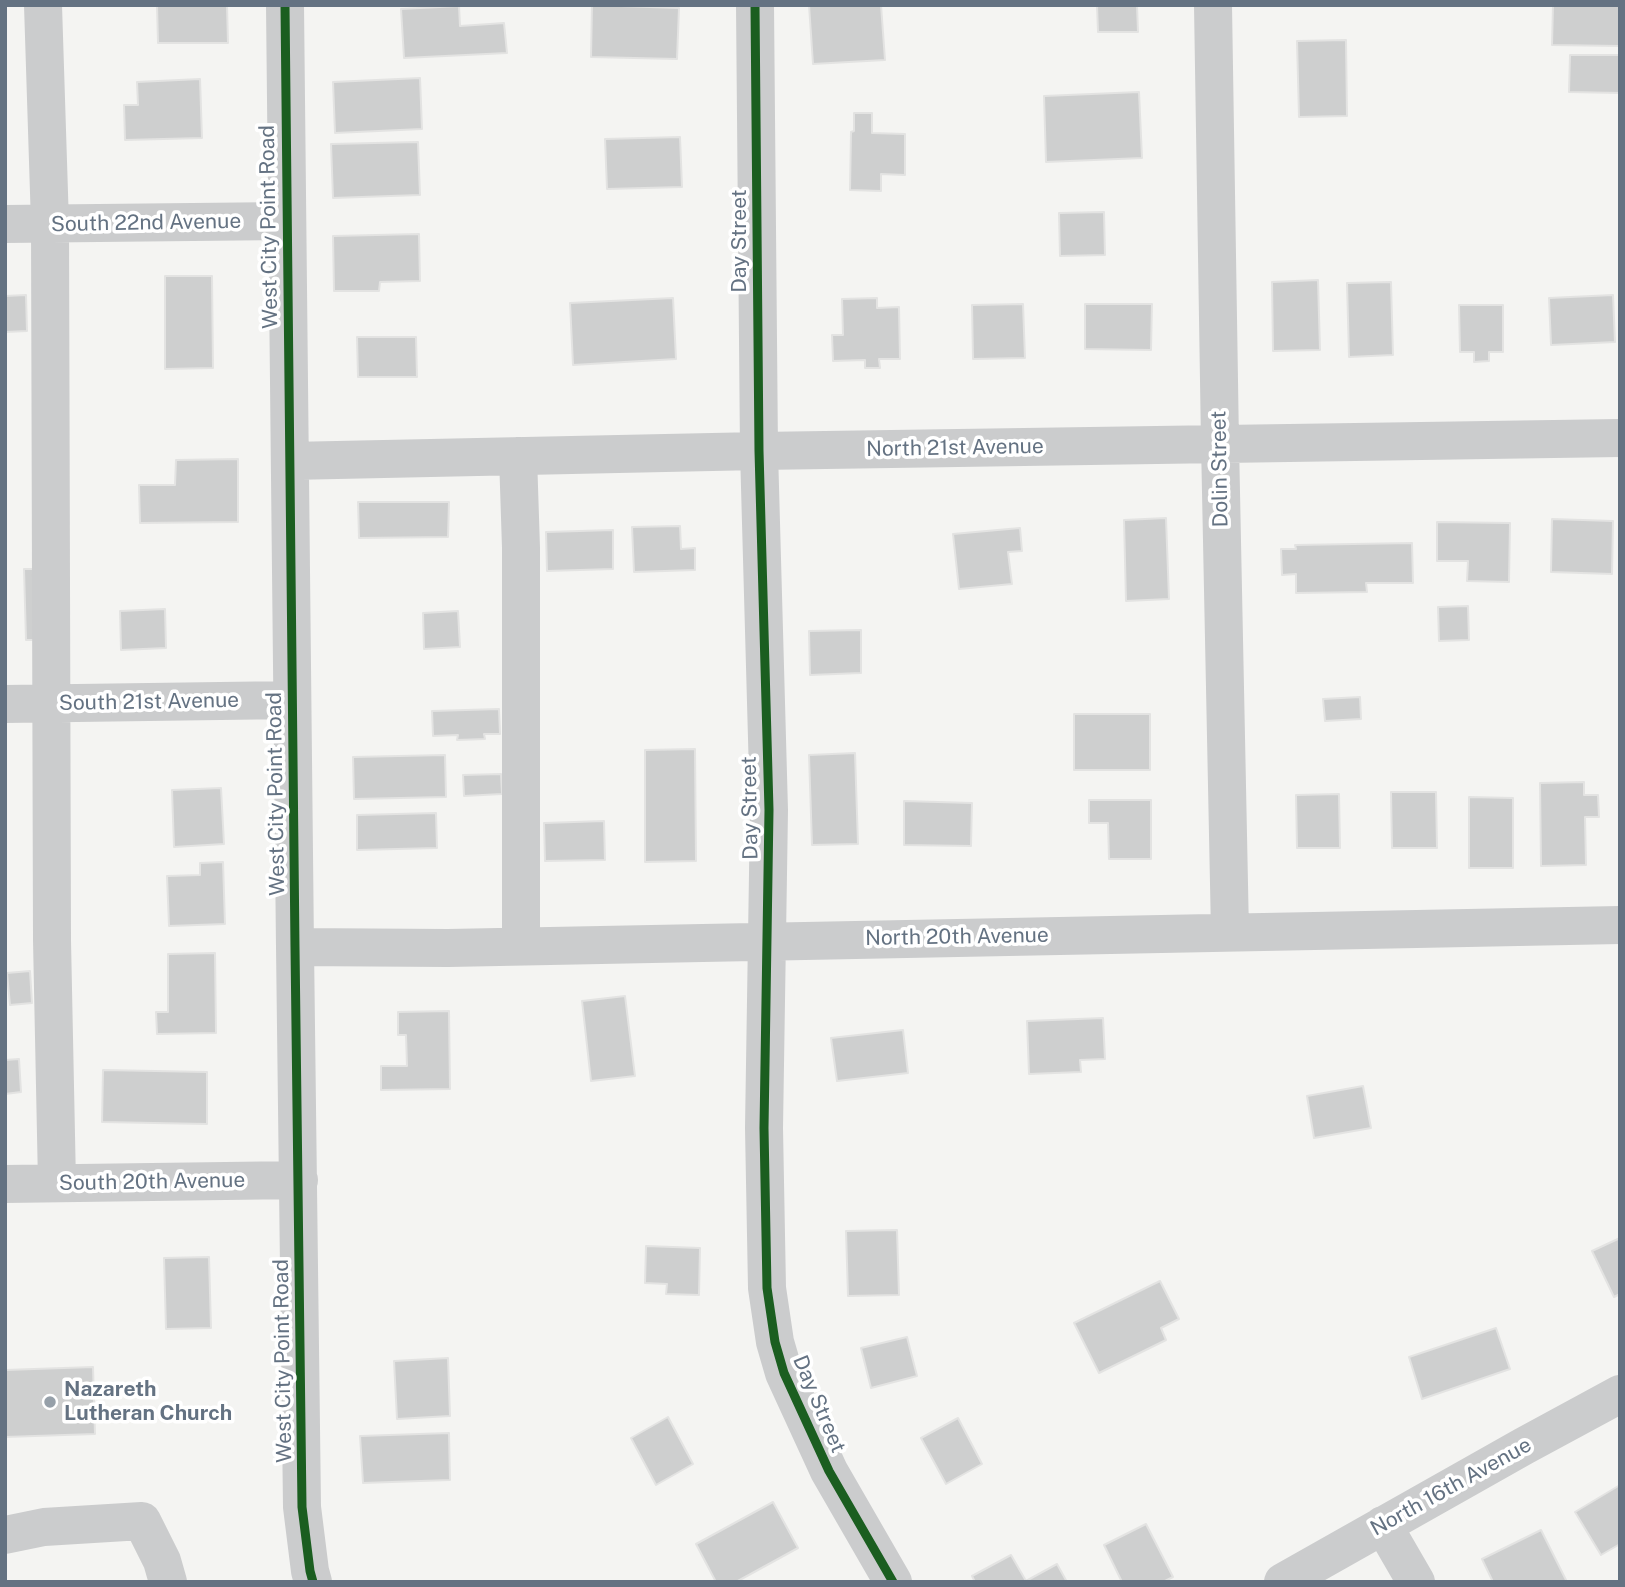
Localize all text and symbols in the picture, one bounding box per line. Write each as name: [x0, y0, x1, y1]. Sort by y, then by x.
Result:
street label: West City Point Road: [255, 125, 283, 329]
street label: Day Street: [727, 189, 753, 293]
street label: South 22nd Avenue: [51, 209, 241, 237]
street label: Dolin Street: [1206, 410, 1234, 528]
street label: North 21st Avenue: [866, 434, 1044, 462]
street label: South 21st Avenue: [59, 688, 239, 716]
street label: West City Point Road: [262, 692, 290, 896]
street label: Day Street: [736, 756, 764, 860]
street label: North 20th Avenue: [865, 923, 1049, 951]
street label: South 20th Avenue: [59, 1168, 245, 1196]
street label: West City Point Road: [269, 1259, 297, 1463]
street label: Day Street: [787, 1351, 851, 1457]
place label: Nazareth Lutheran Church: [64, 1377, 232, 1427]
marker: Nazareth Lutheran Church: [42, 1394, 58, 1410]
street label: North 16th Avenue: [1366, 1432, 1536, 1542]

